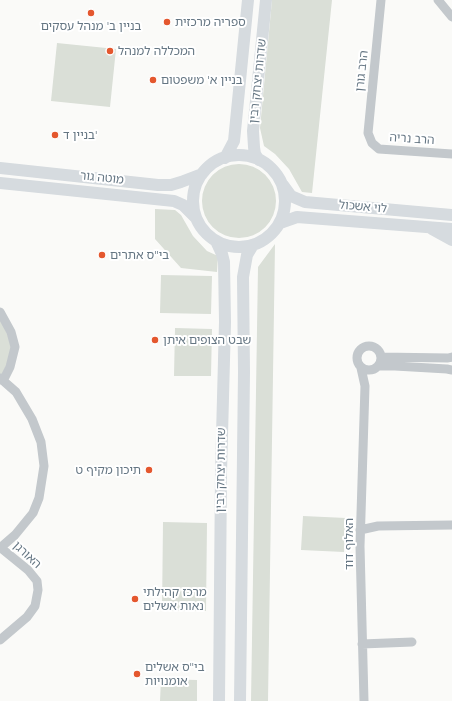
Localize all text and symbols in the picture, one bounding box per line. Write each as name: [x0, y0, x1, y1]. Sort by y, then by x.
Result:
marker: בניין ב' מנהל עסקים: [86, 8, 96, 18]
place label: ספריה מרכזית: [175, 15, 246, 29]
marker: ספריה מרכזית: [162, 17, 172, 27]
place label: בניין ב' מנהל עסקים: [41, 19, 141, 33]
street label: שדרות יצחק רבין: [246, 38, 270, 124]
place label: המכללה למנהל: [118, 44, 195, 58]
marker: המכללה למנהל: [105, 46, 115, 56]
street label: הרב גורן: [353, 50, 371, 92]
place label: בניין א' משפטום: [161, 73, 243, 87]
marker: בניין א' משפטום: [148, 75, 158, 85]
place label: בניין ד': [63, 128, 97, 142]
marker: בניין ד': [50, 130, 60, 140]
street label: הרב נריה: [389, 130, 435, 148]
street label: מוטה גור: [79, 169, 125, 187]
street label: לוי אשכול: [338, 198, 388, 216]
place label: בי"ס אתרים: [110, 248, 169, 262]
marker: בי"ס אתרים: [97, 250, 107, 260]
place label: שבט הצופים איתן: [163, 333, 251, 347]
marker: שבט הצופים איתן: [150, 335, 160, 345]
street label: שדרות יצחק רבין: [213, 427, 229, 513]
place label: תיכון מקיף ט: [75, 463, 141, 477]
marker: תיכון מקיף ט: [144, 465, 154, 475]
street label: האלוף דוד: [342, 518, 356, 570]
street label: האורגן: [10, 538, 44, 572]
place label: מרכז קהילתי נאות אשלים: [143, 585, 207, 613]
marker: מרכז קהילתי נאות אשלים: [130, 594, 140, 604]
place label: בי"ס אשלים אומנויות: [145, 660, 204, 688]
marker: בי"ס אשלים אומנויות: [132, 669, 142, 679]

